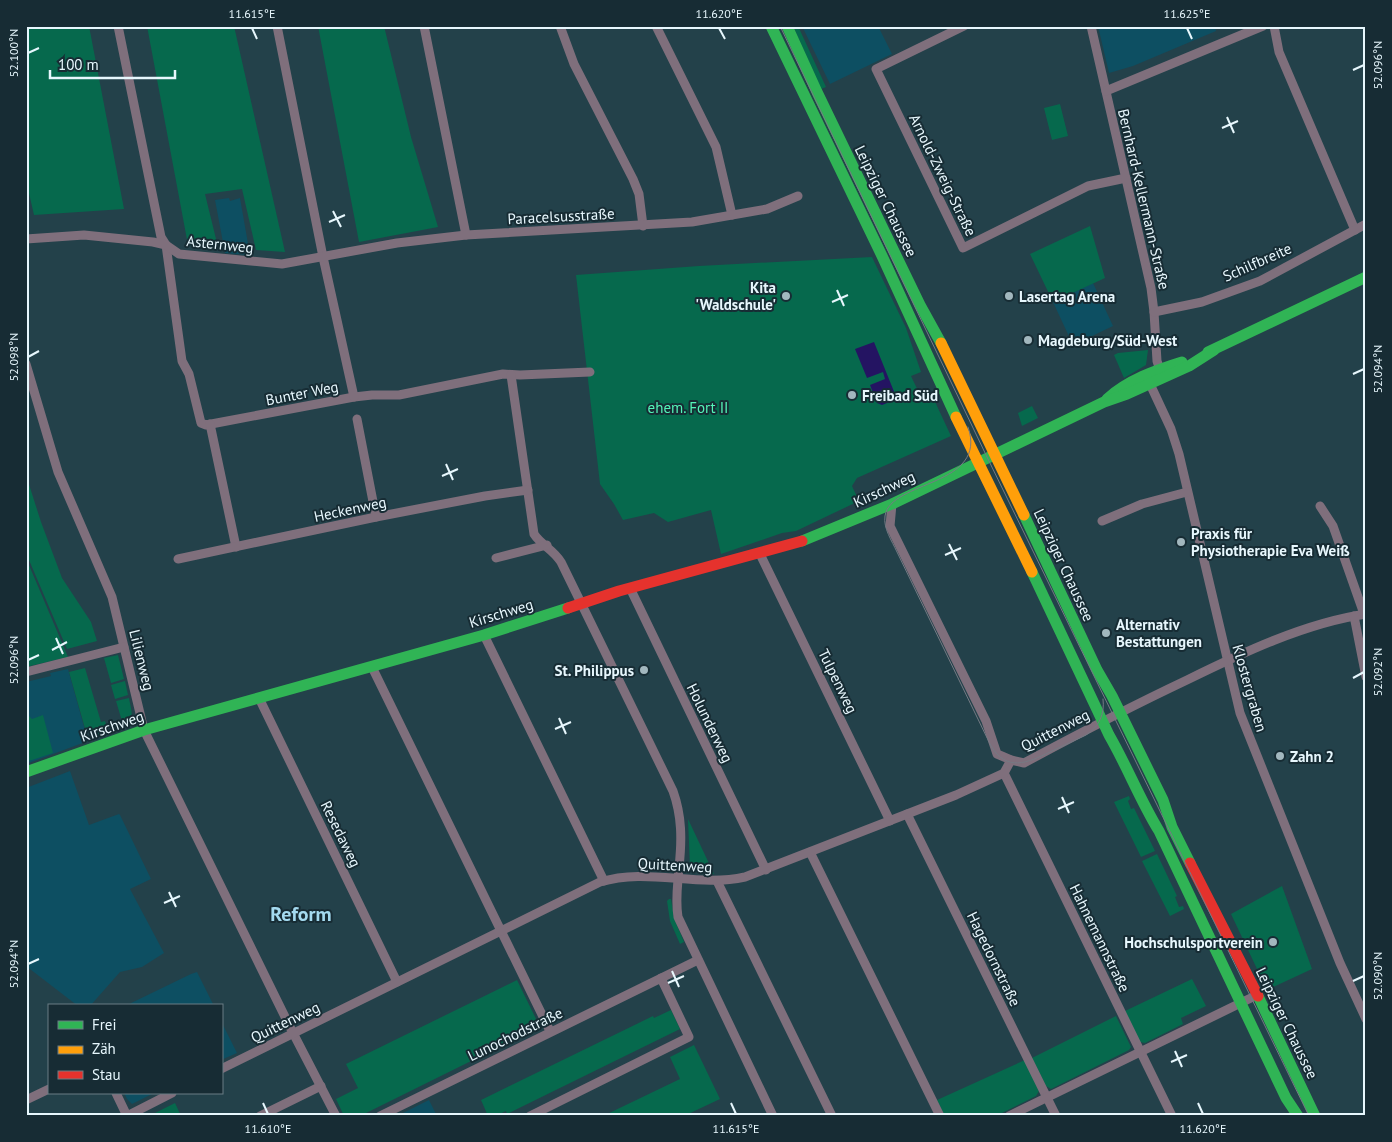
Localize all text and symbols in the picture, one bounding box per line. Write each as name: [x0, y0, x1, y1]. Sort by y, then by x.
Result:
text: 11.615°E: [229, 6, 275, 21]
text: 11.620°E: [696, 6, 742, 21]
text: 11.625°E: [1164, 6, 1210, 21]
text: 52.100°N: [6, 29, 21, 77]
text: 52.096°N: [1370, 41, 1385, 89]
scale bar: [50, 48, 175, 80]
text: 100 m: [58, 55, 99, 74]
street label: Bernhard-Kellermann-Straße: [1114, 107, 1174, 291]
street label: Arnold-Zweig-Straße: [905, 111, 981, 239]
street label: Leipziger Chaussee: [851, 142, 921, 260]
street label: Paracelsusstraße: [507, 204, 615, 228]
street label: Asternweg: [186, 231, 254, 257]
street label: Schilfbreite: [1220, 238, 1294, 286]
place label: Kita 'Waldschule': [695, 278, 776, 314]
place label: Lasertag Arena: [1019, 287, 1115, 306]
marker: Kita 'Waldschule': [780, 290, 792, 302]
marker: Lasertag Arena: [1003, 290, 1015, 302]
place label: Magdeburg/Süd-West: [1038, 331, 1178, 350]
text: 52.098°N: [6, 333, 21, 381]
marker: Magdeburg/Süd-West: [1022, 334, 1034, 346]
text: 52.094°N: [1370, 345, 1385, 393]
street label: Bunter Weg: [264, 377, 340, 409]
place label: Freibad Süd: [862, 386, 938, 405]
marker: Freibad Süd: [846, 389, 858, 401]
park label: ehem. Fort II: [648, 398, 728, 417]
street label: Kirschweg: [850, 466, 918, 512]
street label: Heckenweg: [312, 492, 388, 526]
street label: Leipziger Chaussee: [1030, 506, 1098, 624]
place label: Praxis für Physiotherapie Eva Weiß: [1191, 524, 1350, 560]
marker: Praxis für Physiotherapie Eva Weiß: [1175, 536, 1187, 548]
street label: Kirschweg: [467, 594, 535, 632]
place label: Alternativ Bestattungen: [1116, 615, 1202, 651]
street label: Lilienweg: [125, 627, 159, 693]
marker: Alternativ Bestattungen: [1100, 627, 1112, 639]
text: 52.096°N: [6, 636, 21, 684]
street label: Klostergraben: [1228, 642, 1272, 734]
street label: Tulpenweg: [814, 646, 862, 716]
text: 52.092°N: [1370, 648, 1385, 696]
place label: St. Philippus: [555, 661, 634, 680]
marker: St. Philippus: [638, 664, 650, 676]
street label: Holunderweg: [683, 680, 737, 766]
street label: Quittenweg: [1017, 705, 1093, 755]
street label: Kirschweg: [78, 706, 146, 746]
place label: Zahn 2: [1290, 747, 1334, 766]
marker: Zahn 2: [1274, 750, 1286, 762]
street label: Resedaweg: [317, 798, 365, 870]
street label: Quittenweg: [637, 854, 713, 876]
street label: Hahnemannstraße: [1066, 881, 1134, 995]
district label: Reform: [270, 901, 332, 927]
street label: Hagedornstraße: [963, 909, 1025, 1009]
place label: Hochschulsportverein: [1124, 933, 1263, 952]
marker: Hochschulsportverein: [1267, 936, 1279, 948]
text: 52.094°N: [6, 940, 21, 988]
text: 52.090°N: [1370, 952, 1385, 1000]
street label: Leipziger Chaussee: [1252, 964, 1322, 1082]
street label: Quittenweg: [247, 997, 323, 1047]
street label: Lunochodstraße: [464, 1003, 566, 1065]
legend: [48, 1004, 222, 1094]
text: Frei: [92, 1015, 117, 1034]
text: Zäh: [92, 1039, 116, 1058]
text: Stau: [92, 1065, 121, 1084]
text: 11.610°E: [245, 1121, 291, 1136]
text: 11.615°E: [713, 1121, 759, 1136]
text: 11.620°E: [1180, 1121, 1226, 1136]

